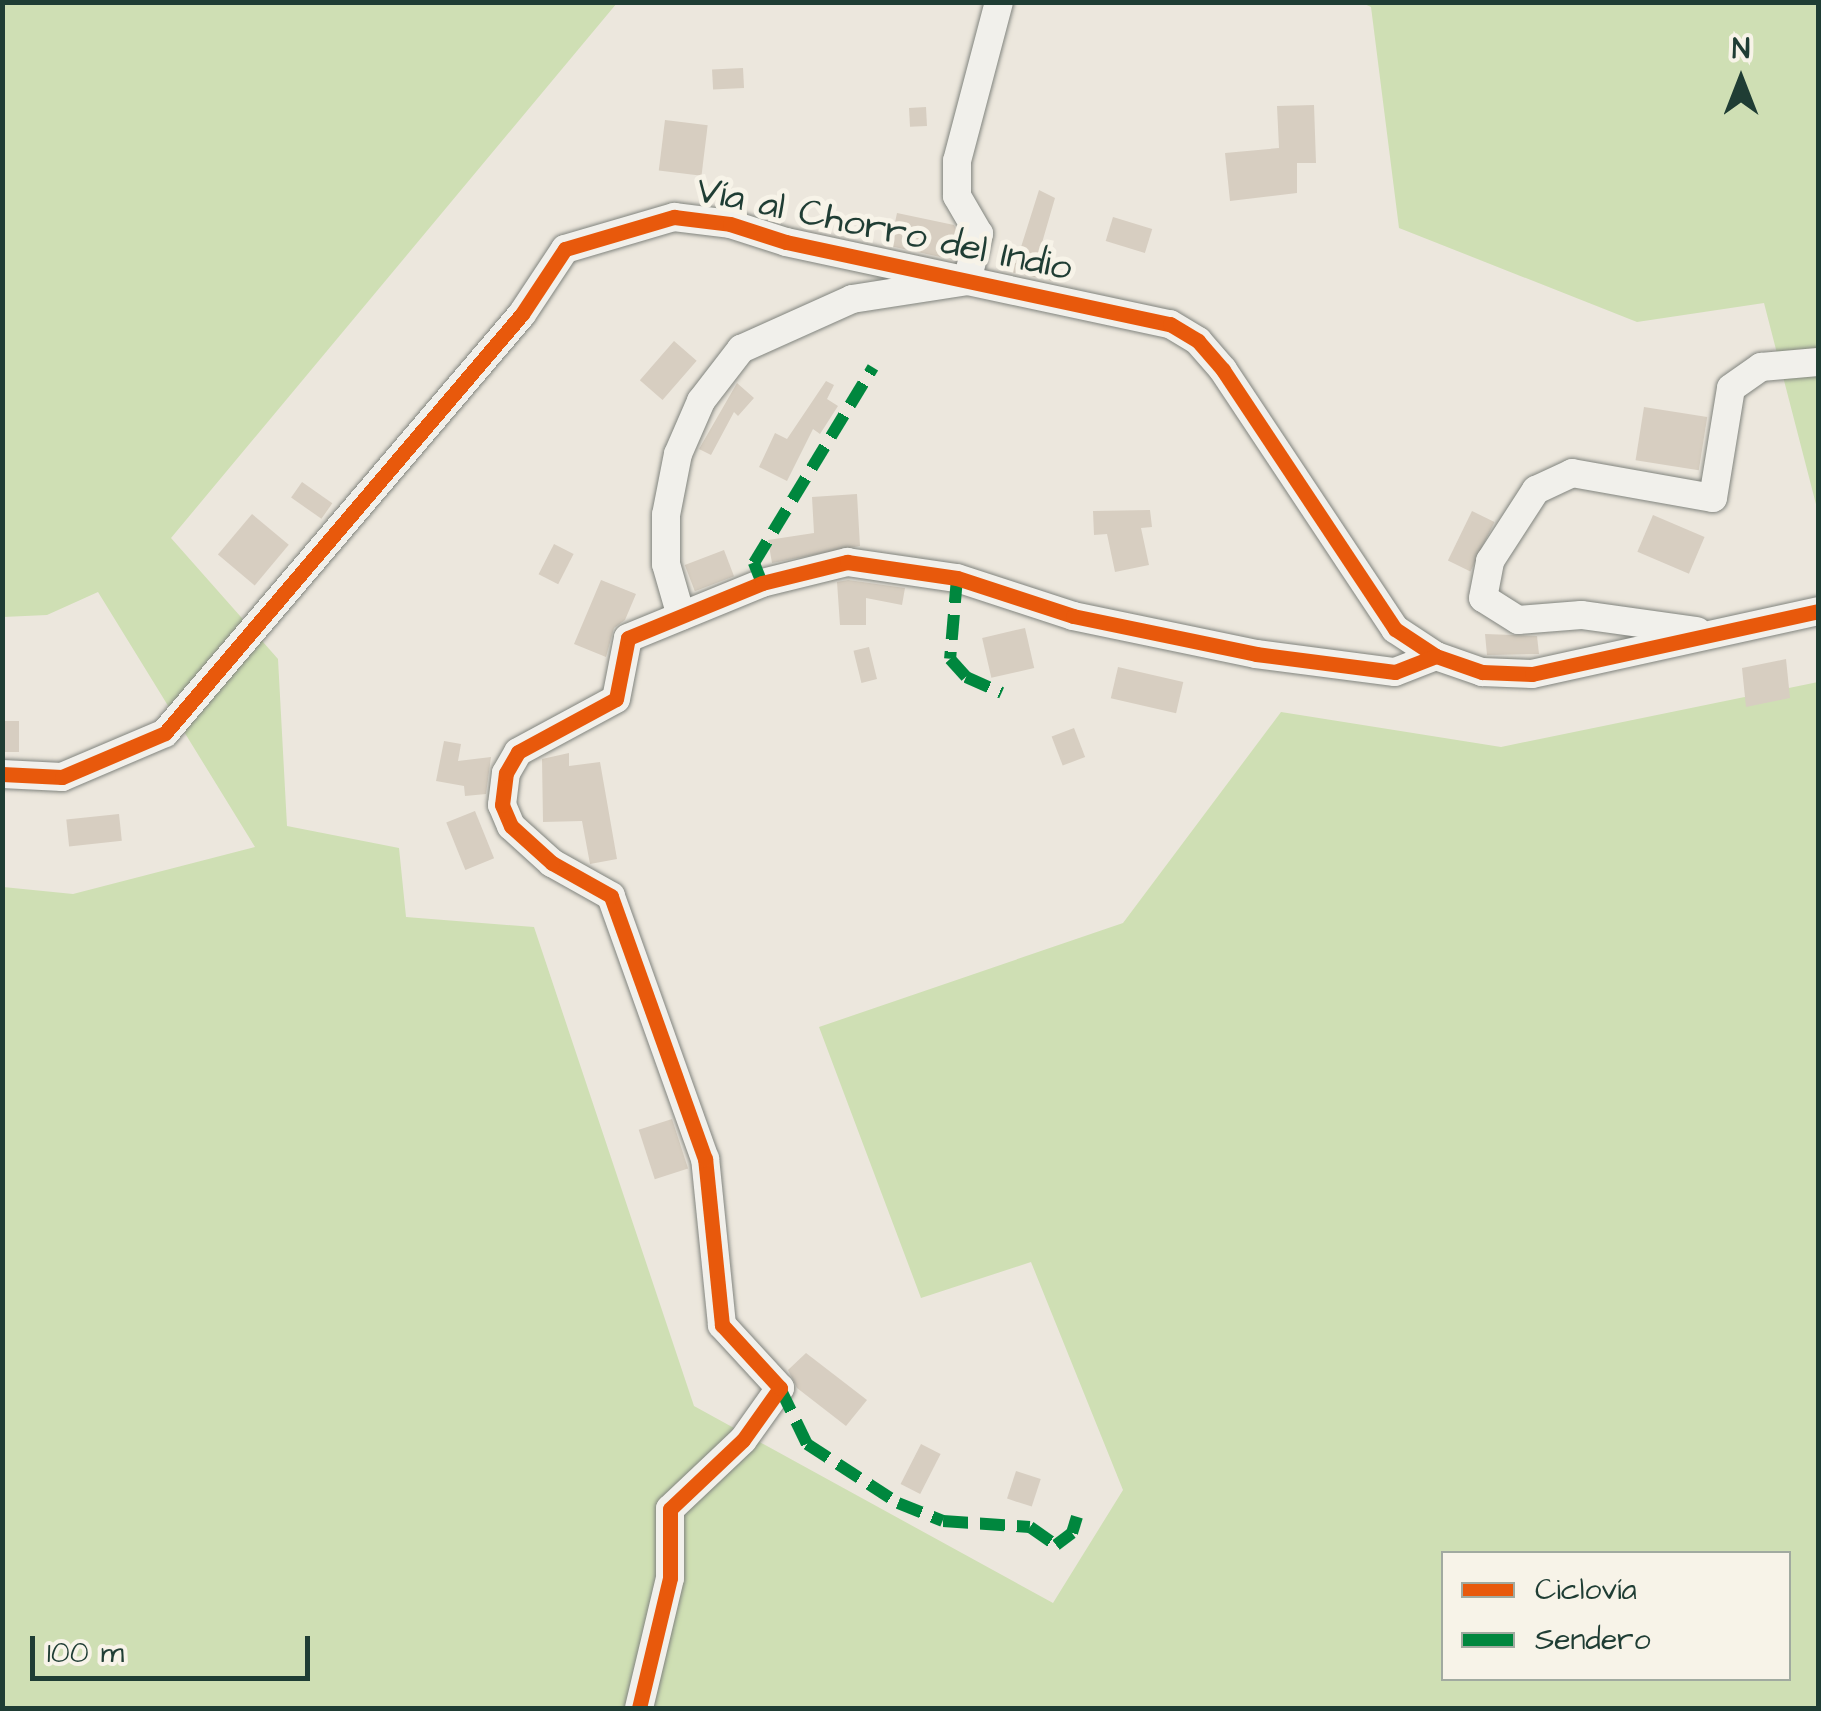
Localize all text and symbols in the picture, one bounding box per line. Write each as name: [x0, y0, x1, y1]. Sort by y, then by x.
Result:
north arrow: [1691, 30, 1791, 130]
text: N: [1732, 30, 1750, 69]
street label: Vía al Chorro del Indio: [692, 168, 1076, 292]
legend: [1441, 1551, 1791, 1681]
text: Ciclovía: [1535, 1569, 1637, 1611]
scale bar: [35, 1616, 315, 1678]
text: Sendero: [1535, 1619, 1651, 1661]
text: 100 m: [47, 1632, 124, 1674]

